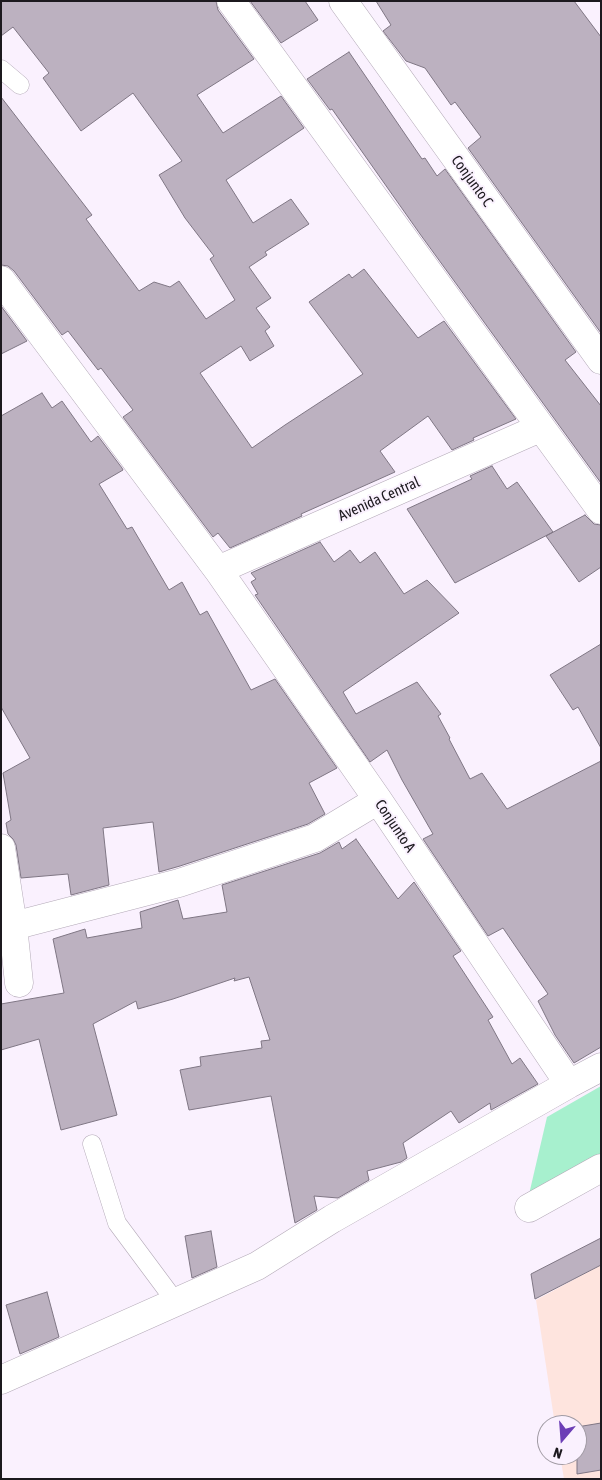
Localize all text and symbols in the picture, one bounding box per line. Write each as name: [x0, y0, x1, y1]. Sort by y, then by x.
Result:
street label: Conjunto C: [447, 152, 497, 210]
street label: Avenida Central: [335, 473, 423, 525]
street label: Conjunto A: [371, 796, 419, 856]
north arrow: [537, 1415, 587, 1465]
text: N: [551, 1444, 564, 1462]

